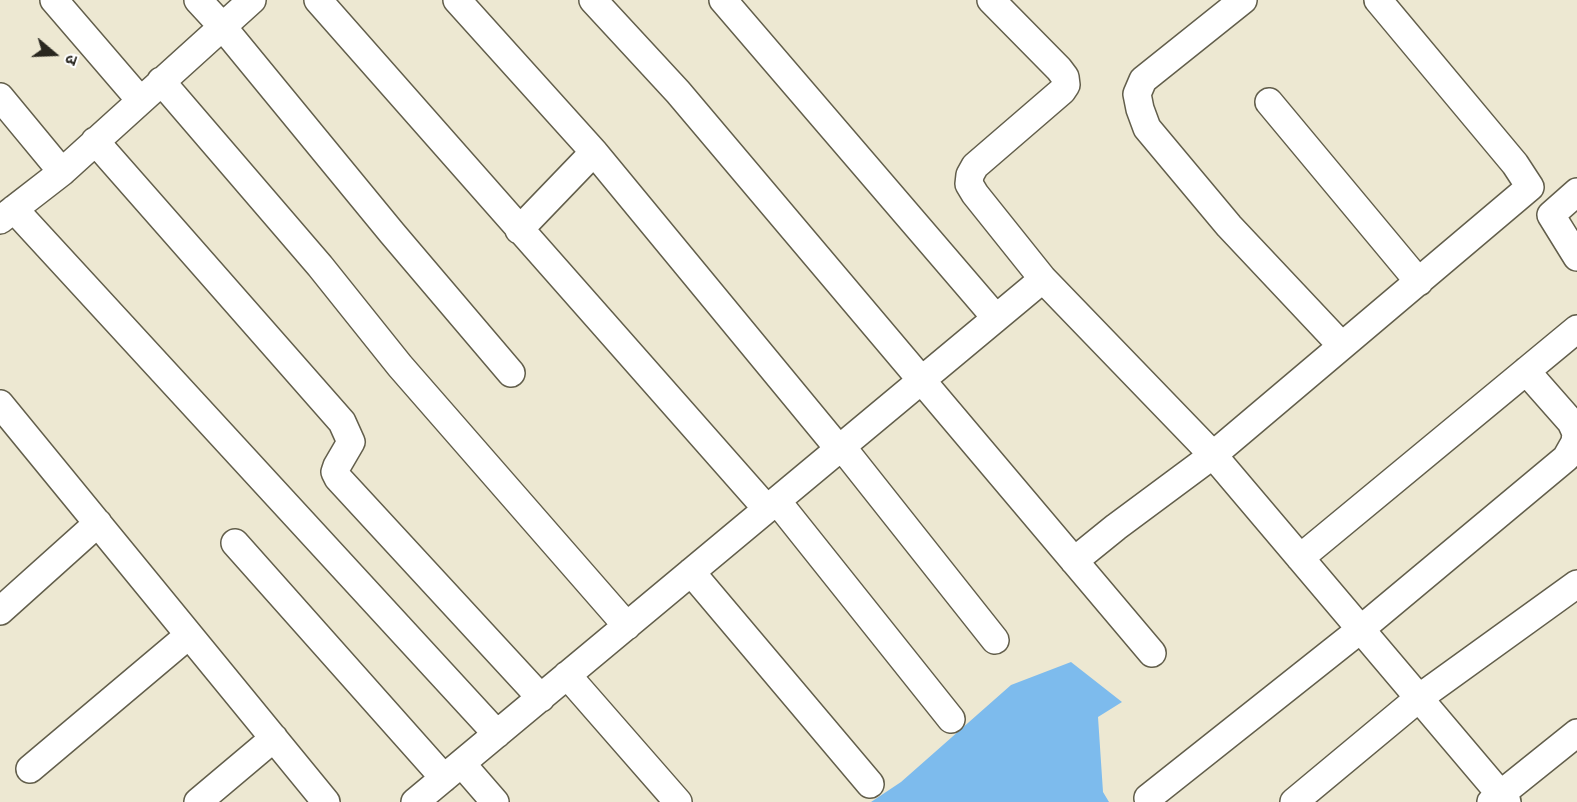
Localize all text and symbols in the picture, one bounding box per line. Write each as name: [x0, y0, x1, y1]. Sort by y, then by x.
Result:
north arrow: [24, 24, 84, 84]
text: उ: [62, 53, 81, 67]

